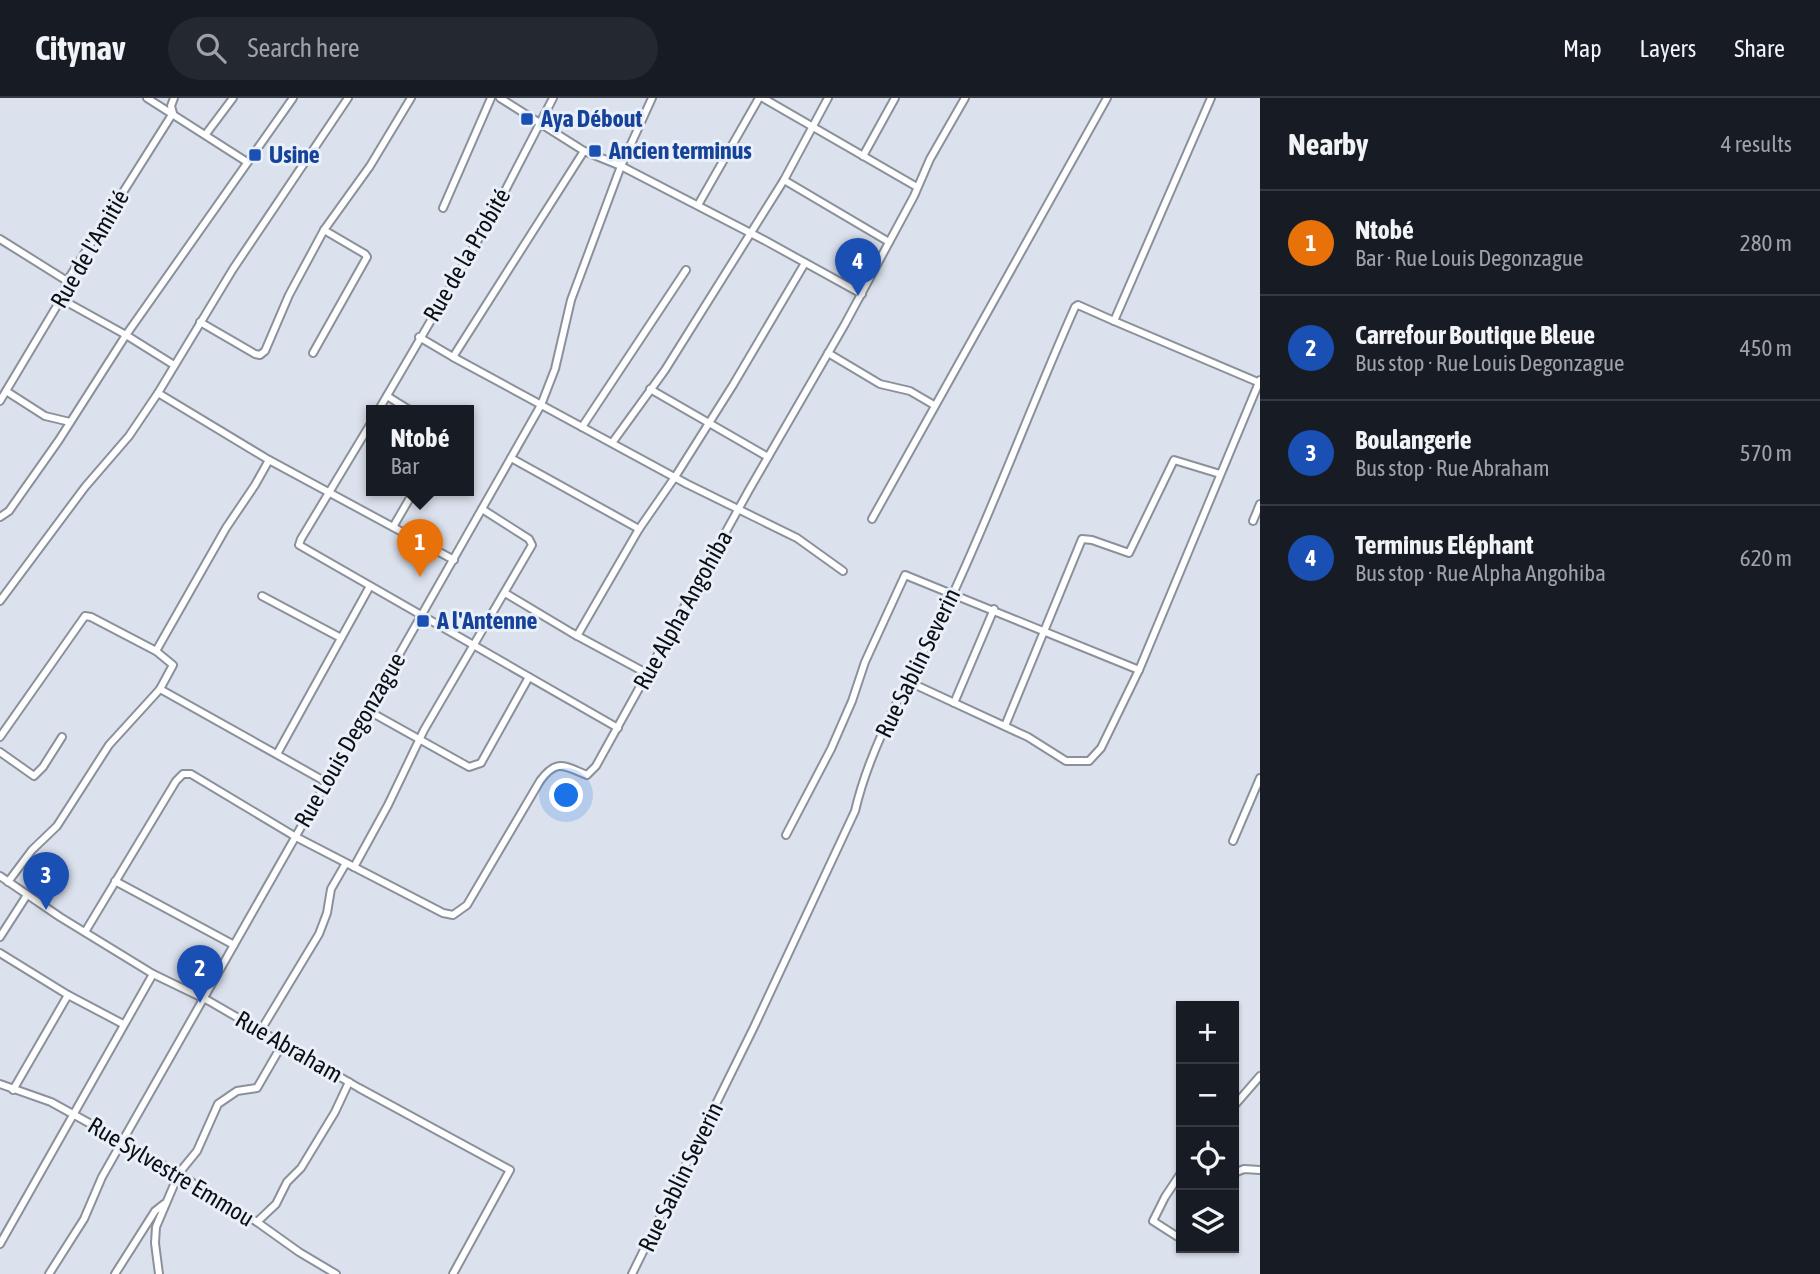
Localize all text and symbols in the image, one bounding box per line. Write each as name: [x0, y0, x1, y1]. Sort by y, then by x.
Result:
search box: [168, 17, 658, 80]
text: Citynav: [35, 29, 126, 67]
icon: search: [192, 29, 230, 67]
text: Search here: [248, 33, 360, 63]
text: Map: [1563, 35, 1602, 62]
text: Layers: [1640, 35, 1696, 62]
text: Share: [1734, 35, 1785, 62]
place label: Aya Débout: [540, 105, 642, 132]
marker: Aya Débout: [519, 111, 535, 127]
text: Nearby: [1288, 127, 1368, 161]
text: 4 results: [1721, 131, 1792, 157]
place label: Ancien terminus: [608, 137, 752, 164]
place label: Usine: [269, 141, 320, 168]
marker: Ancien terminus: [587, 143, 603, 159]
marker: Usine: [247, 147, 263, 163]
street label: Rue de la Probité: [418, 184, 515, 326]
street label: Rue de l'Amitié: [45, 185, 134, 312]
text: Ntobé: [1355, 215, 1414, 245]
text: 1: [1306, 230, 1316, 256]
text: 280 m: [1740, 230, 1792, 256]
pin: 4: [835, 238, 881, 296]
text: Bar · Rue Louis Degonzague: [1355, 245, 1583, 271]
text: Carrefour Boutique Bleue: [1355, 320, 1595, 350]
text: 2: [1306, 335, 1316, 361]
text: 450 m: [1740, 335, 1792, 361]
text: Bus stop · Rue Louis Degonzague: [1355, 350, 1624, 376]
popup: [366, 405, 474, 496]
text: Ntobé: [391, 423, 449, 453]
text: Boulangerie: [1355, 425, 1472, 455]
text: 3: [1306, 440, 1316, 466]
text: 570 m: [1740, 440, 1792, 466]
text: Bar: [391, 453, 419, 479]
text: Bus stop · Rue Abraham: [1355, 455, 1550, 481]
pin: 1: [397, 519, 443, 577]
street label: Rue Alpha Angohiba: [628, 526, 737, 694]
text: Terminus Eléphant: [1355, 530, 1534, 560]
text: 4: [1306, 545, 1316, 571]
text: 620 m: [1740, 545, 1792, 571]
text: Bus stop · Rue Alpha Angohiba: [1355, 560, 1606, 586]
street label: Rue Sablin Severin: [870, 584, 965, 742]
place label: A l'Antenne: [436, 607, 538, 634]
marker: A l'Antenne: [415, 613, 431, 629]
street label: Rue Louis Degonzague: [289, 648, 410, 832]
your location: [549, 778, 583, 812]
pin: 3: [23, 852, 69, 910]
pin: 2: [177, 945, 223, 1003]
map controls: [1176, 1001, 1239, 1253]
button: +: [1176, 1001, 1239, 1064]
street label: Rue Abraham: [231, 1005, 347, 1088]
button: −: [1176, 1064, 1239, 1127]
street label: Rue Sablin Severin: [633, 1098, 728, 1256]
street label: Rue Sylvestre Emmou: [84, 1111, 259, 1232]
button: locate: [1176, 1127, 1239, 1190]
button: layers: [1176, 1190, 1239, 1253]

